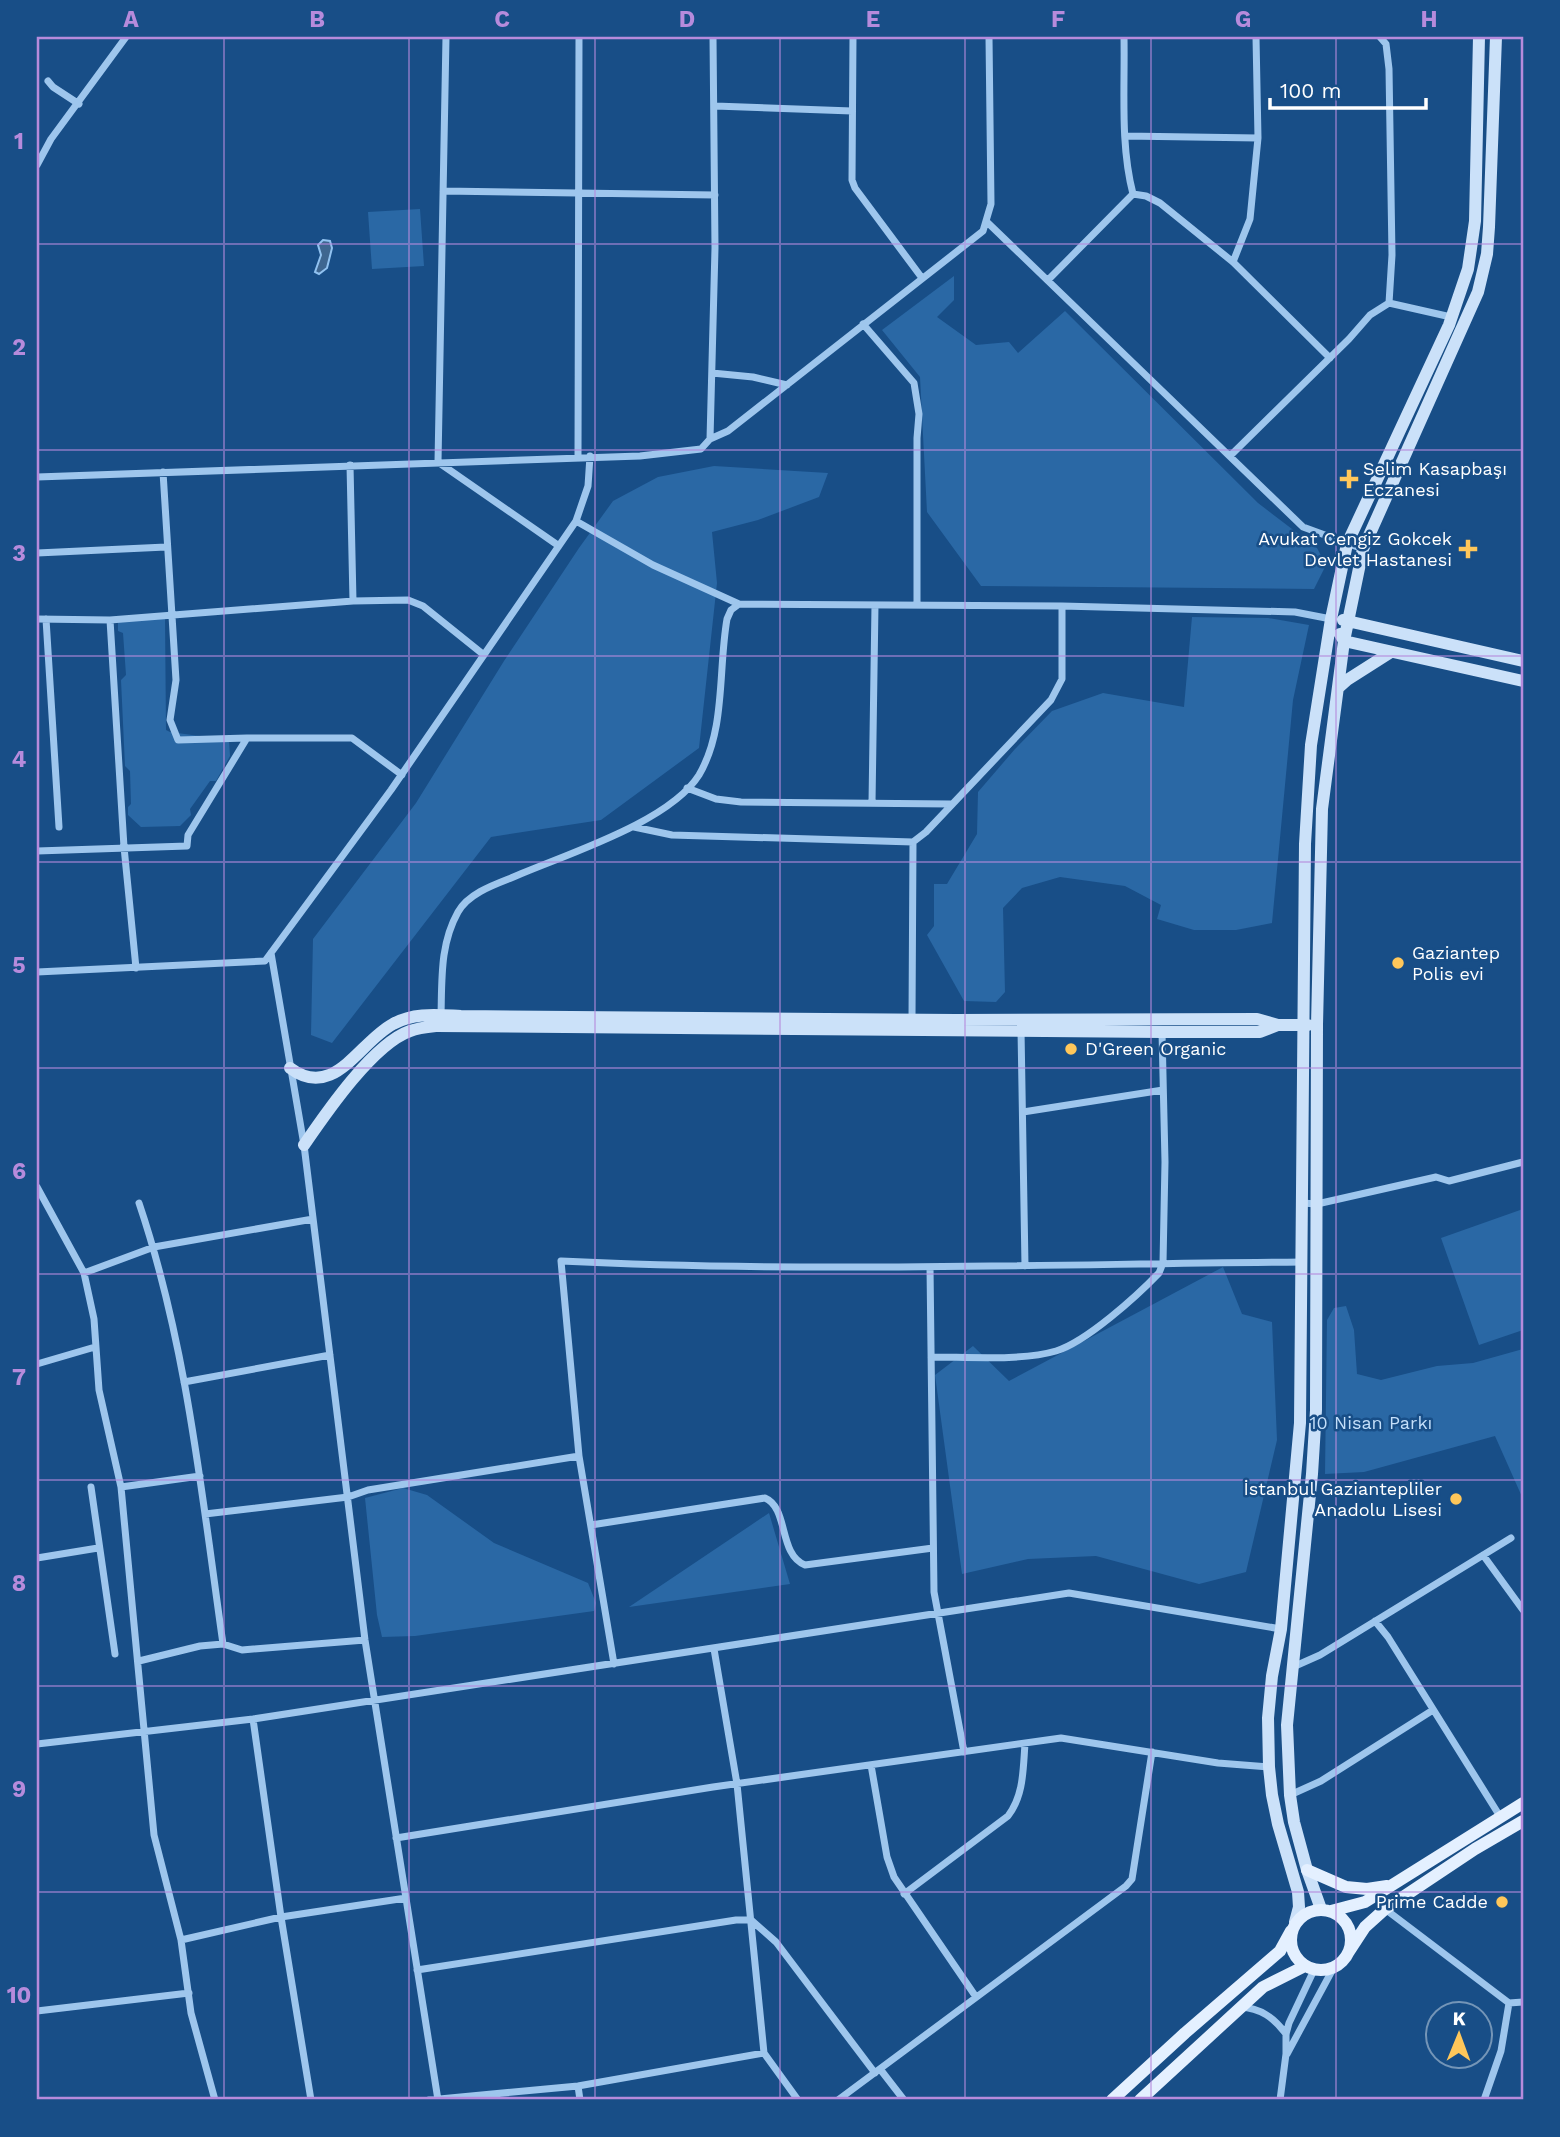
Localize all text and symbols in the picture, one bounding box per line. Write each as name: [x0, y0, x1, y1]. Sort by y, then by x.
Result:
text: A: [123, 6, 139, 33]
text: B: [309, 6, 325, 33]
text: C: [494, 6, 510, 33]
text: D: [679, 6, 695, 33]
text: E: [866, 6, 880, 33]
text: F: [1051, 6, 1065, 33]
text: G: [1235, 6, 1251, 33]
text: H: [1420, 6, 1438, 33]
scale bar: [1270, 66, 1425, 110]
text: 100 m: [1280, 78, 1342, 103]
text: 1: [14, 128, 24, 155]
text: 2: [12, 334, 26, 361]
place label: Selim Kasapbaşı Eczanesi: [1363, 458, 1507, 500]
marker: Selim Kasapbaşı Eczanesi: [1341, 471, 1357, 487]
place label: Avukat Cengiz Gokcek Devlet Hastanesi: [1258, 528, 1452, 570]
marker: Avukat Cengiz Gokcek Devlet Hastanesi: [1458, 539, 1478, 559]
text: 3: [12, 540, 26, 567]
text: 4: [12, 746, 27, 773]
place label: Gaziantep Polis evi: [1412, 942, 1500, 984]
text: 5: [12, 952, 26, 979]
marker: Gaziantep Polis evi: [1390, 955, 1406, 971]
place label: D'Green Organic: [1085, 1038, 1226, 1059]
marker: D'Green Organic: [1063, 1041, 1079, 1057]
text: 6: [12, 1158, 26, 1185]
text: 7: [12, 1364, 26, 1391]
park label: 10 Nisan Parkı: [1310, 1412, 1432, 1433]
place label: İstanbul Gaziantepliler Anadolu Lisesi: [1243, 1478, 1442, 1520]
marker: İstanbul Gaziantepliler Anadolu Lisesi: [1448, 1491, 1464, 1507]
text: 8: [12, 1570, 26, 1597]
text: 9: [12, 1776, 26, 1803]
place label: Prime Cadde: [1376, 1891, 1488, 1912]
marker: Prime Cadde: [1494, 1894, 1510, 1910]
text: 10: [7, 1982, 31, 2009]
north arrow: [1424, 2000, 1494, 2070]
text: K: [1453, 2007, 1466, 2030]

